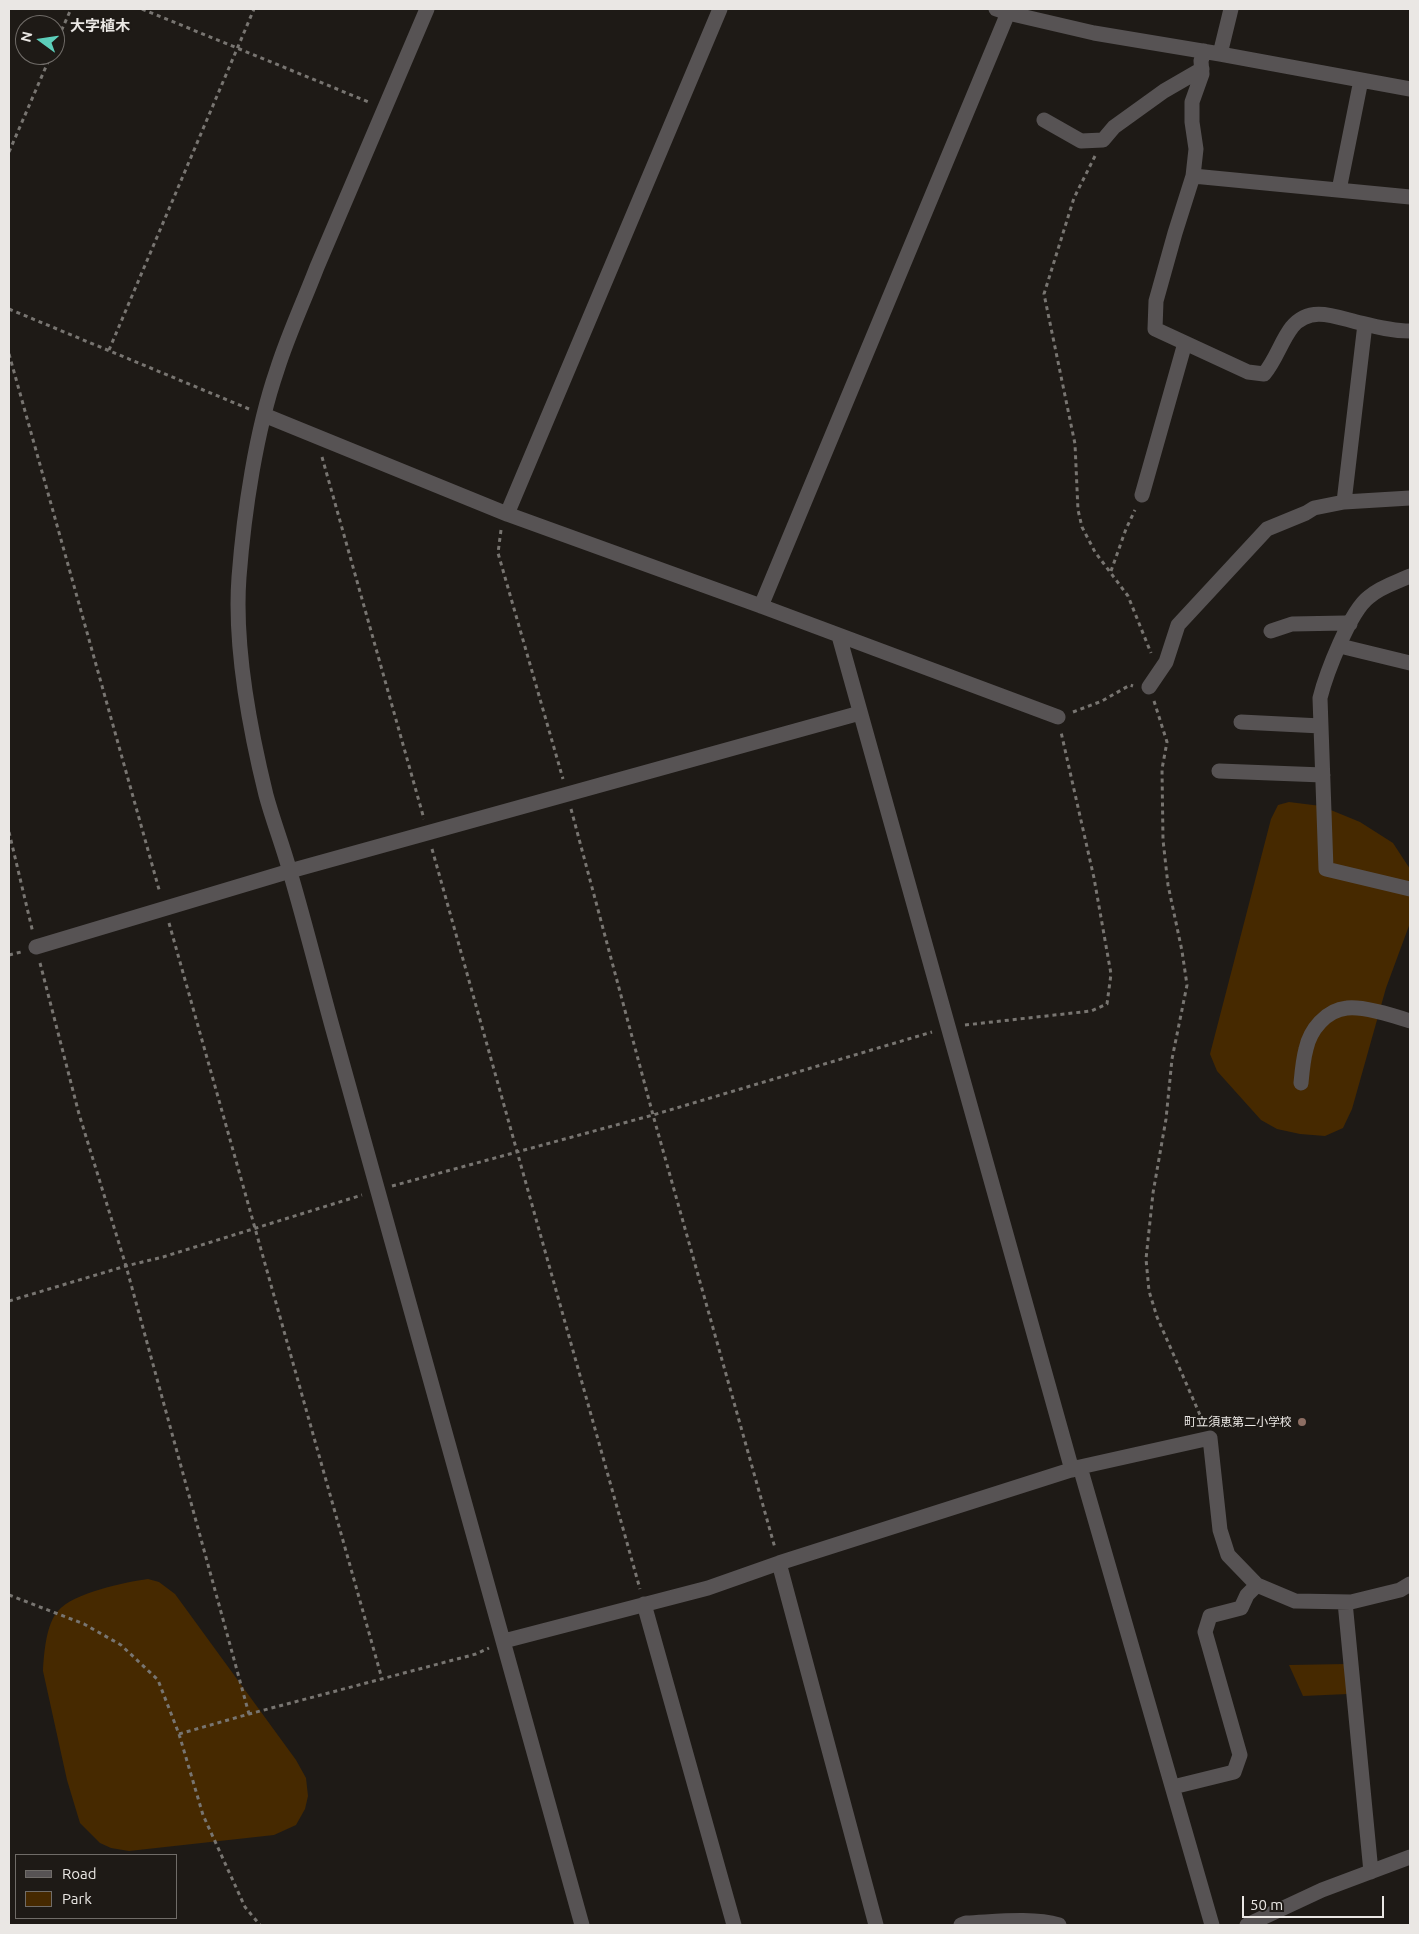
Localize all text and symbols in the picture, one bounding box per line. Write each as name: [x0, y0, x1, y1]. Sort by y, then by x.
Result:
north arrow: [15, 15, 65, 65]
district label: 大字植木: [70, 17, 130, 35]
text: N: [17, 30, 35, 44]
place label: 町立須恵第二小学校: [1184, 1415, 1292, 1429]
marker: 町立須恵第二小学校: [1296, 1416, 1308, 1428]
legend: [15, 1854, 178, 1919]
text: Road: [62, 1865, 97, 1882]
scale bar: [1244, 1886, 1386, 1918]
text: Park: [62, 1890, 92, 1907]
text: 50 m: [1250, 1896, 1283, 1913]

